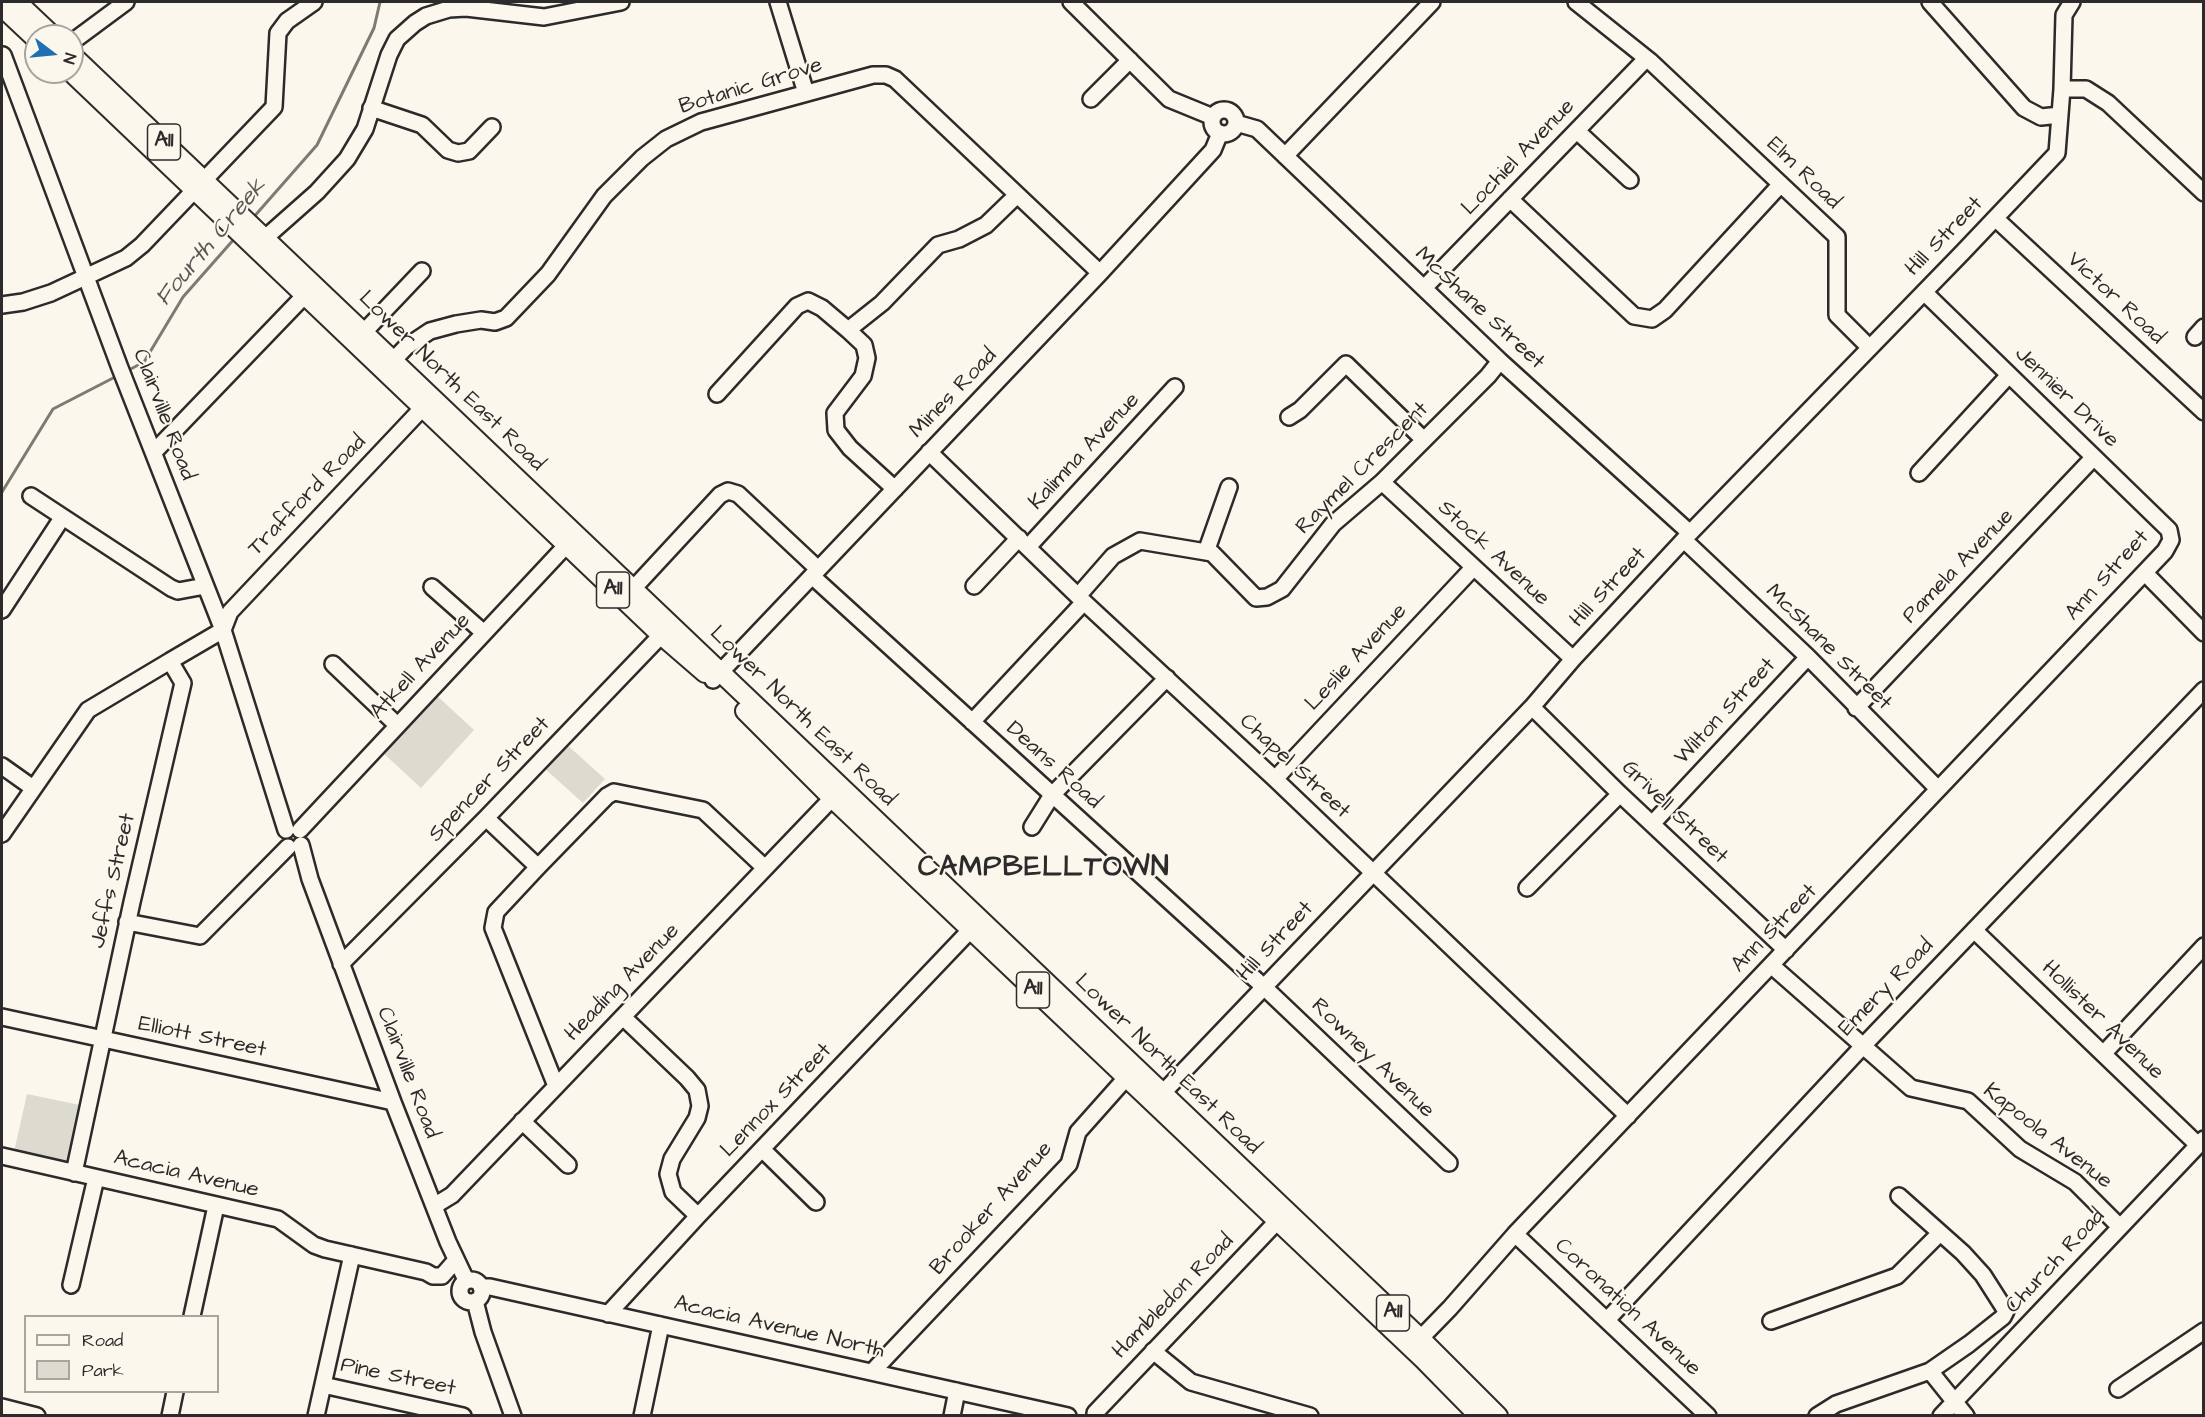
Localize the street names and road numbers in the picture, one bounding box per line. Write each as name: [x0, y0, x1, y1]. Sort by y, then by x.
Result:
street label: Botanic Grove: [676, 53, 826, 121]
street label: Lochiel Avenue: [1457, 94, 1581, 222]
road number: A11: [148, 124, 180, 160]
street label: Elm Road: [1760, 132, 1846, 216]
street label: Hill Street: [1901, 192, 1989, 282]
street label: McShane Street: [1409, 242, 1549, 376]
street label: Victor Road: [2061, 247, 2169, 351]
street label: Lower North East Road: [352, 286, 550, 478]
street label: Jennier Drive: [2008, 342, 2124, 454]
street label: Mines Road: [905, 344, 1003, 444]
street label: Clairville Road: [126, 346, 200, 484]
street label: Kalimna Avenue: [1024, 388, 1146, 516]
street label: Raymel Crescent: [1291, 397, 1435, 541]
street label: Trafford Road: [244, 430, 372, 562]
street label: Stock Avenue: [1432, 496, 1554, 612]
street label: Pamela Avenue: [1898, 504, 2020, 630]
street label: Ann Street: [2060, 525, 2156, 627]
street label: Hill Street: [1565, 542, 1653, 634]
road number: A11: [596, 572, 630, 608]
street label: McShane Street: [1759, 579, 1897, 717]
street label: Leslie Avenue: [1301, 599, 1413, 717]
street label: Atkell Avenue: [365, 608, 477, 726]
street label: Lower North East Road: [703, 621, 901, 813]
street label: Wilton Street: [1670, 653, 1782, 771]
street label: Chapel Street: [1233, 709, 1355, 825]
street label: Spencer Street: [424, 712, 556, 848]
street label: Deans Road: [1000, 716, 1106, 816]
street label: Grivell Street: [1615, 756, 1733, 870]
street label: Jeffs Street: [86, 811, 142, 951]
street label: Ann Street: [1726, 879, 1824, 979]
street label: Hill Street: [1232, 896, 1320, 988]
street label: Heading Avenue: [560, 919, 686, 1047]
street label: Emery Road: [1834, 934, 1940, 1042]
street label: Hollister Avenue: [2035, 956, 2169, 1086]
street label: Lower North East Road: [1068, 969, 1266, 1161]
road number: A11: [1016, 972, 1050, 1008]
street label: Rowney Avenue: [1305, 994, 1439, 1124]
street label: Clairville Road: [370, 1004, 444, 1142]
street label: Elliott Street: [136, 1012, 268, 1064]
street label: Lennox Street: [716, 1038, 838, 1164]
street label: Kapoola Avenue: [1977, 1078, 2117, 1196]
street label: Brooker Avenue: [925, 1137, 1059, 1281]
street label: Acacia Avenue: [111, 1145, 261, 1205]
street label: Church Road: [2001, 1204, 2111, 1320]
street label: Hambledon Road: [1108, 1229, 1240, 1365]
street label: Coronation Avenue: [1548, 1233, 1706, 1383]
street label: Acacia Avenue North: [671, 1291, 887, 1365]
road number: A11: [1376, 1295, 1410, 1331]
street label: Pine Street: [338, 1353, 458, 1403]

